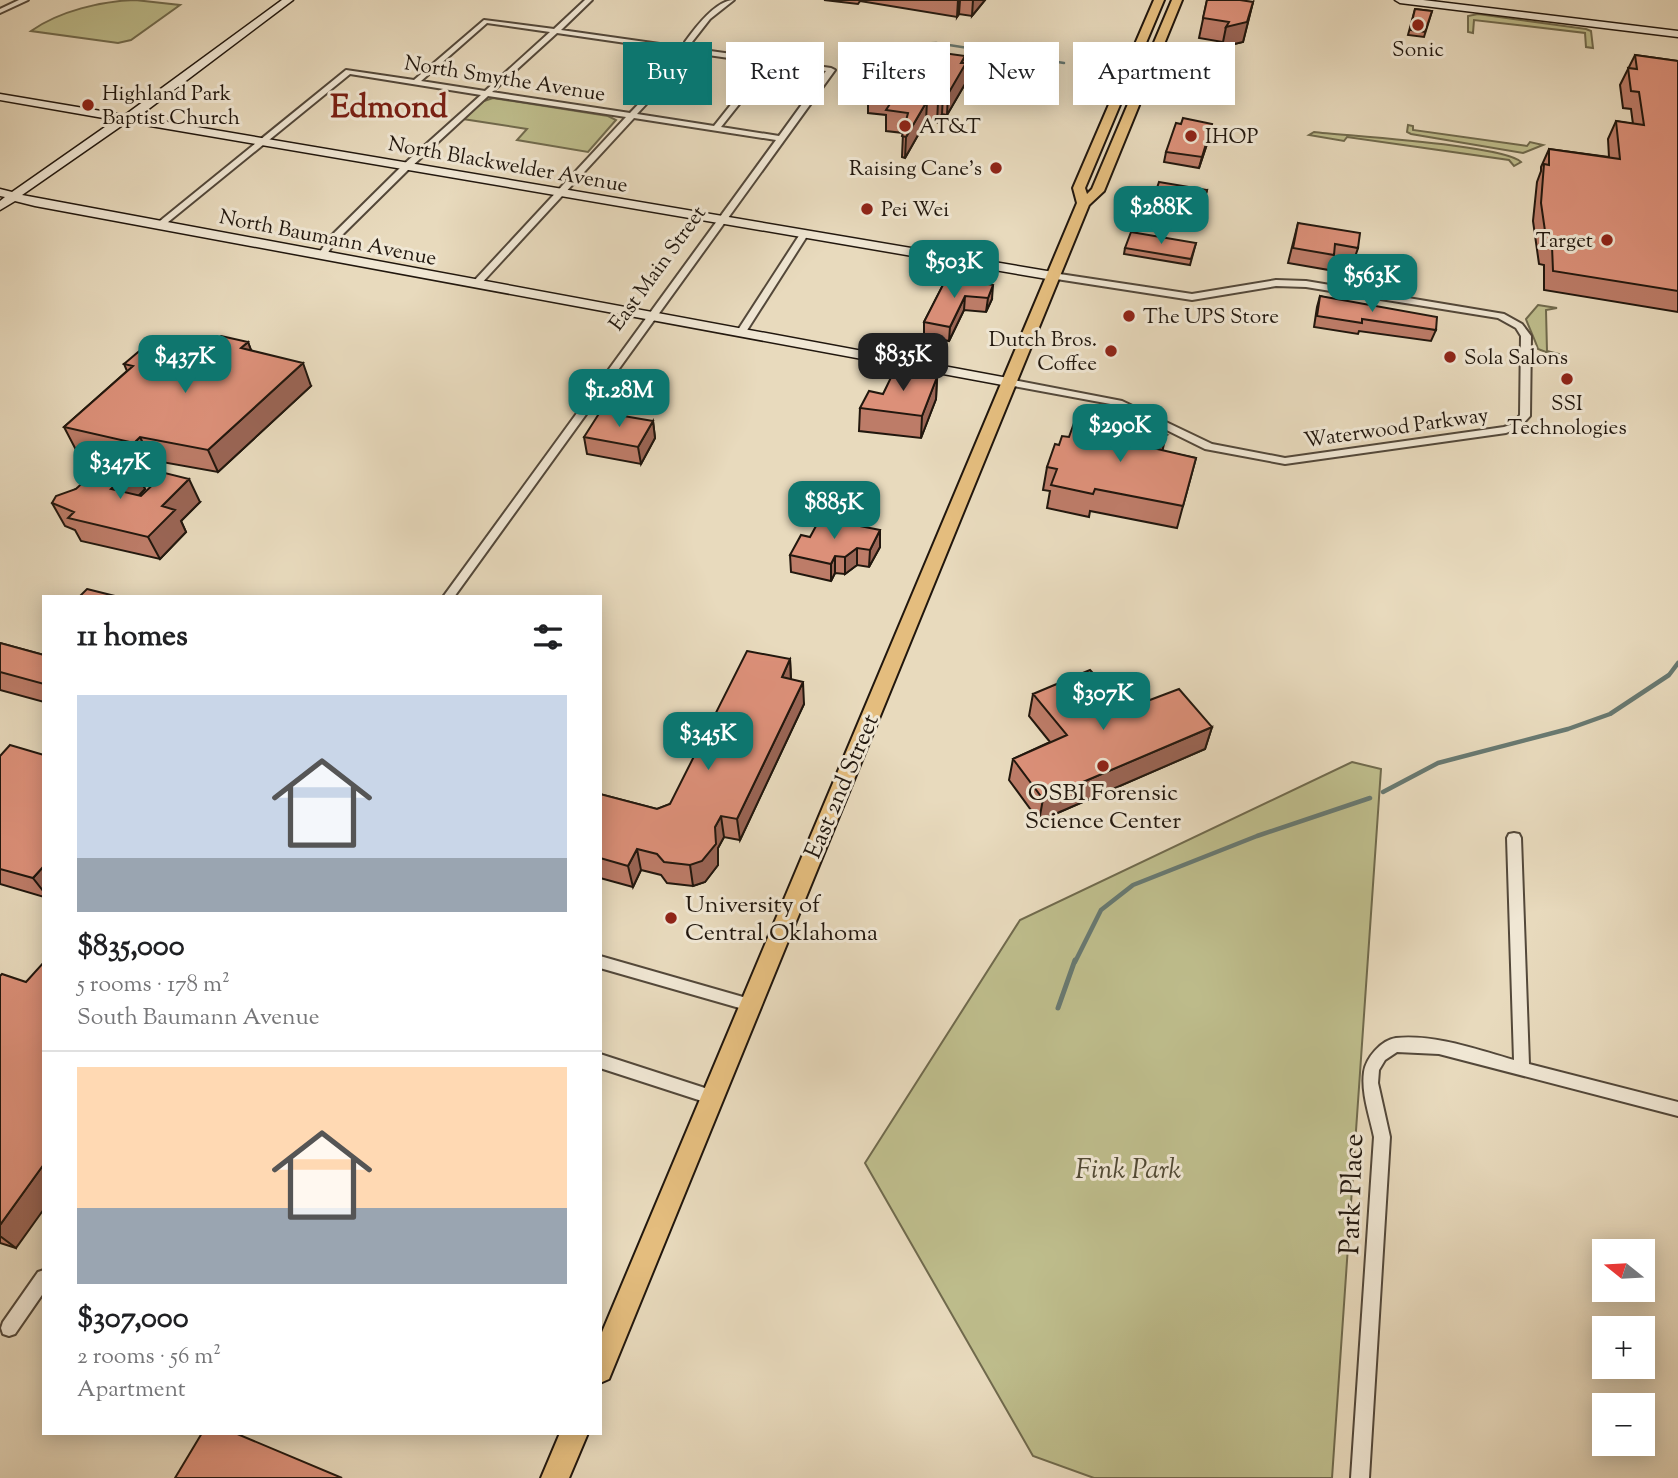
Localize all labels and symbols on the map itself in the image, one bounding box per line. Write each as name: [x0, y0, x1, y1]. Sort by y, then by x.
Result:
marker: Sonic: [1410, 17, 1426, 33]
place label: Sonic: [1392, 36, 1444, 66]
street label: North Smythe Avenue: [402, 49, 607, 111]
place label: Highland Park Baptist Church: [102, 80, 240, 134]
district label: Edmond: [330, 86, 448, 132]
marker: Highland Park Baptist Church: [80, 97, 96, 113]
place label: AT&T: [919, 113, 981, 143]
marker: AT&T: [897, 118, 913, 134]
place label: IHOP: [1205, 123, 1258, 153]
marker: IHOP: [1183, 128, 1199, 144]
street label: North Blackwelder Avenue: [385, 130, 630, 202]
place label: Raising Cane's: [849, 155, 982, 185]
marker: Raising Cane's: [988, 160, 1004, 176]
pin: $288K: [1112, 187, 1210, 246]
place label: Pei Wei: [881, 196, 949, 226]
street label: East Main Street: [603, 200, 714, 338]
marker: Pei Wei: [859, 201, 875, 217]
street label: North Baumann Avenue: [216, 203, 439, 275]
place label: Target: [1536, 227, 1593, 257]
marker: Target: [1599, 232, 1615, 248]
pin: $503K: [905, 240, 1003, 300]
pin: $563K: [1323, 254, 1421, 314]
place label: The UPS Store: [1143, 303, 1279, 333]
marker: The UPS Store: [1121, 308, 1137, 324]
place label: Dutch Bros. Coffee: [989, 326, 1097, 380]
pin: $835K: [854, 334, 952, 393]
pin: $437K: [136, 336, 234, 395]
marker: Dutch Bros. Coffee: [1103, 343, 1119, 359]
place label: Sola Salons: [1464, 344, 1568, 374]
marker: Sola Salons: [1442, 349, 1458, 365]
pin: $1.28M: [562, 370, 676, 429]
marker: SSI Technologies: [1559, 371, 1575, 387]
place label: SSI Technologies: [1507, 390, 1627, 444]
street label: Waterwood Parkway: [1302, 401, 1491, 457]
pin: $290K: [1071, 405, 1169, 464]
pin: $347K: [71, 442, 169, 501]
pin: $885K: [785, 482, 883, 541]
pin: $307K: [1054, 672, 1152, 732]
street label: East 2nd Street: [797, 709, 889, 864]
pin: $345K: [659, 712, 757, 772]
marker: OSBI Forensic Science Center: [1095, 758, 1111, 774]
place label: OSBI Forensic Science Center: [1025, 777, 1181, 839]
place label: University of Central Oklahoma: [685, 889, 878, 951]
marker: University of Central Oklahoma: [663, 910, 679, 926]
street label: Park Place: [1331, 1133, 1375, 1255]
park label: Fink Park: [1075, 1151, 1181, 1191]
north arrow: [1592, 1239, 1656, 1302]

